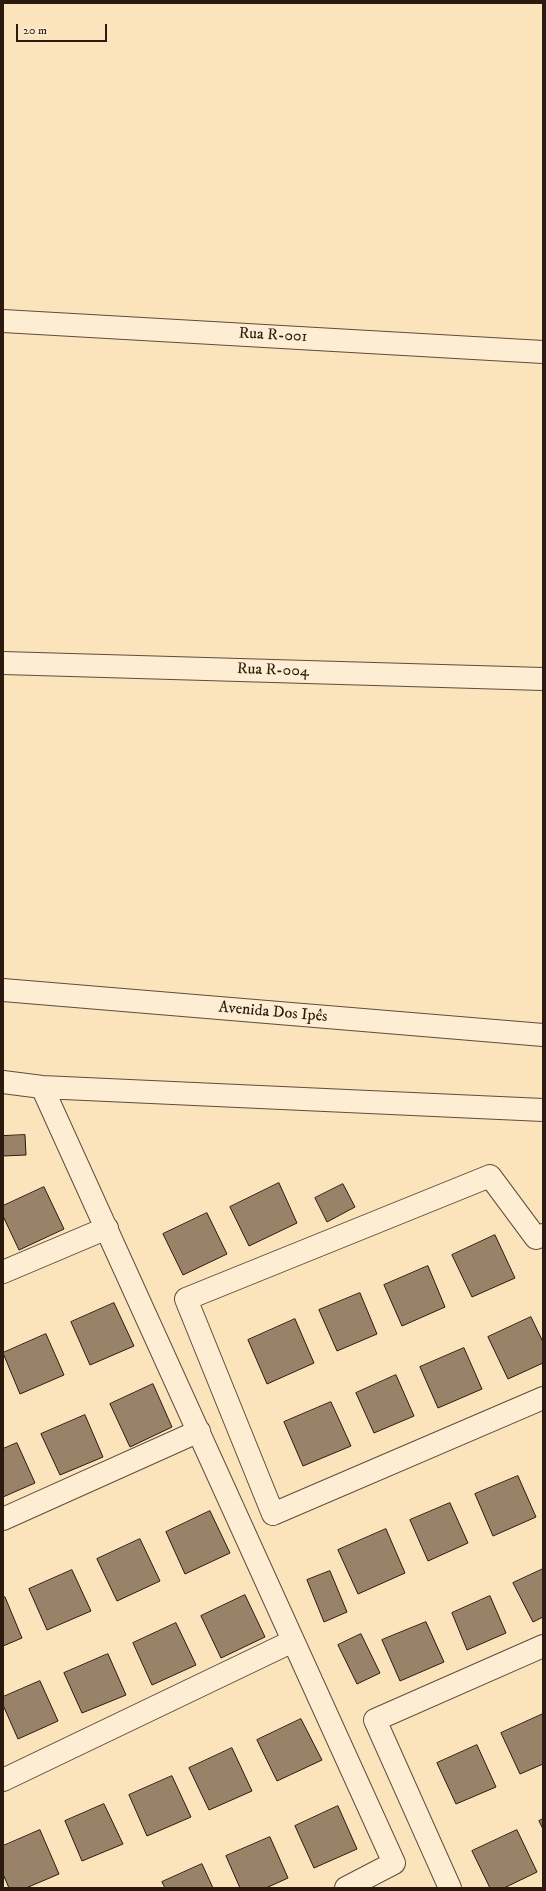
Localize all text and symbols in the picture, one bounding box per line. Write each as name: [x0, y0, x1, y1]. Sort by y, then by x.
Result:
scale bar: [18, 16, 109, 42]
text: 20 m: [23, 23, 47, 38]
street label: Rua R-001: [238, 325, 308, 347]
street label: Rua R-004: [237, 660, 309, 682]
street label: Avenida Dos Ipês: [218, 999, 328, 1027]

